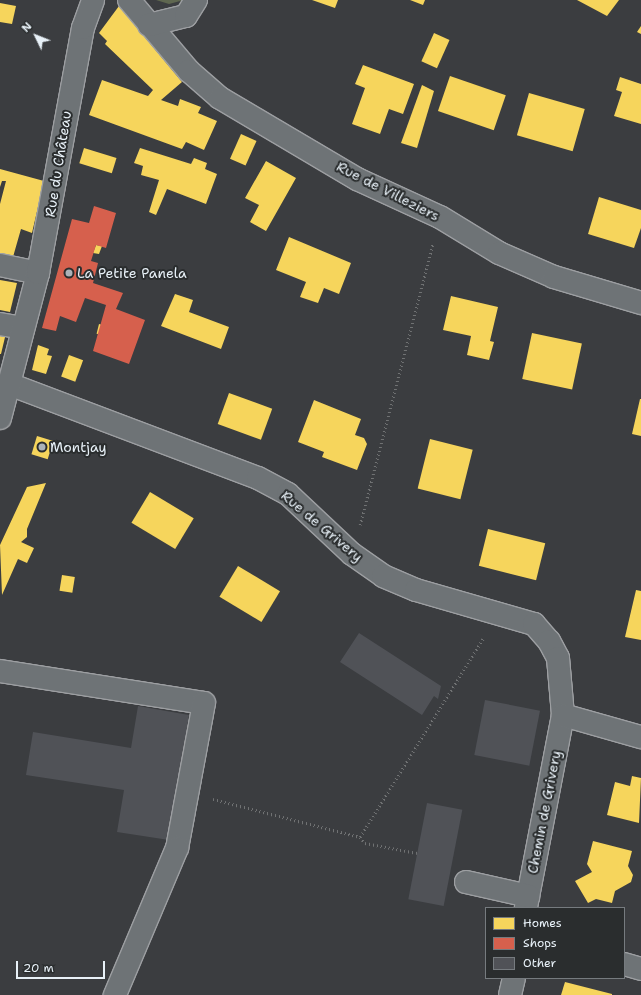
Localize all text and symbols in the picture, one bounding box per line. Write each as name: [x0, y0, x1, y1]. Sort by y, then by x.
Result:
north arrow: [16, 16, 56, 56]
text: N: [18, 19, 35, 36]
street label: Rue du Château: [41, 110, 75, 218]
street label: Rue de Villeziers: [334, 158, 442, 224]
place label: La Petite Panela: [77, 265, 187, 281]
marker: La Petite Panela: [64, 268, 74, 278]
place label: Montjay: [50, 439, 106, 455]
marker: Montjay: [37, 442, 47, 452]
street label: Rue de Grivery: [278, 487, 366, 565]
street label: Chemin de Grivery: [524, 749, 564, 875]
legend: [485, 907, 625, 979]
text: Homes: [523, 915, 562, 931]
text: Shops: [523, 935, 557, 951]
scale bar: [18, 953, 107, 979]
text: Other: [523, 955, 556, 971]
text: 20 m: [23, 960, 54, 976]

